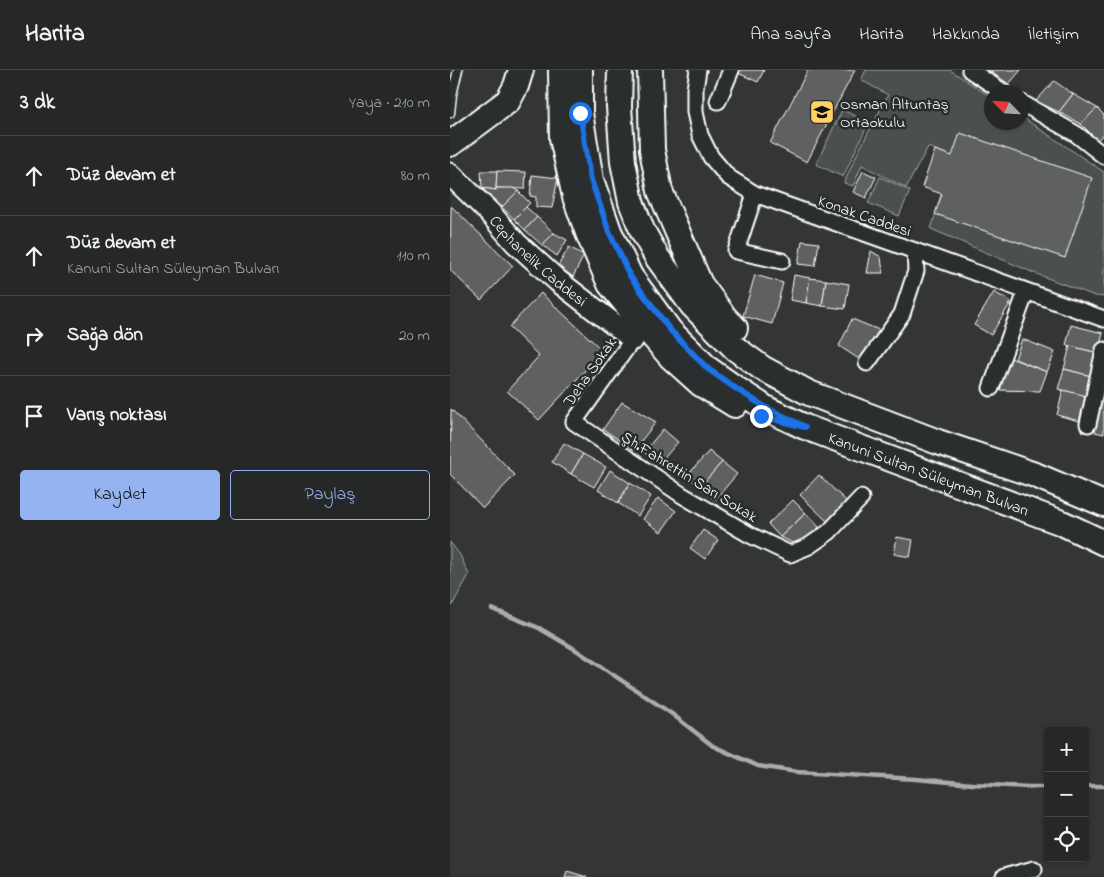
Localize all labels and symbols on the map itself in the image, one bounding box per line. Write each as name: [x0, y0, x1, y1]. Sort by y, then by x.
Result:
north arrow: [984, 85, 1029, 130]
place label: Osman Altuntaş Ortaokulu: [840, 93, 949, 135]
school or university icon: Osman Altuntaş Ortaokulu: [809, 99, 835, 125]
route start: [569, 102, 592, 125]
street label: Konak Caddesi: [814, 190, 914, 244]
street label: Cephanelik Caddesi: [483, 210, 592, 313]
street label: Deha Sokak: [557, 332, 624, 413]
route end: [750, 405, 773, 428]
street label: Şh.Fahrettin Sarı Sokak: [616, 426, 763, 530]
street label: Kanuni Sultan Süleyman Bulvarı: [824, 427, 1032, 524]

